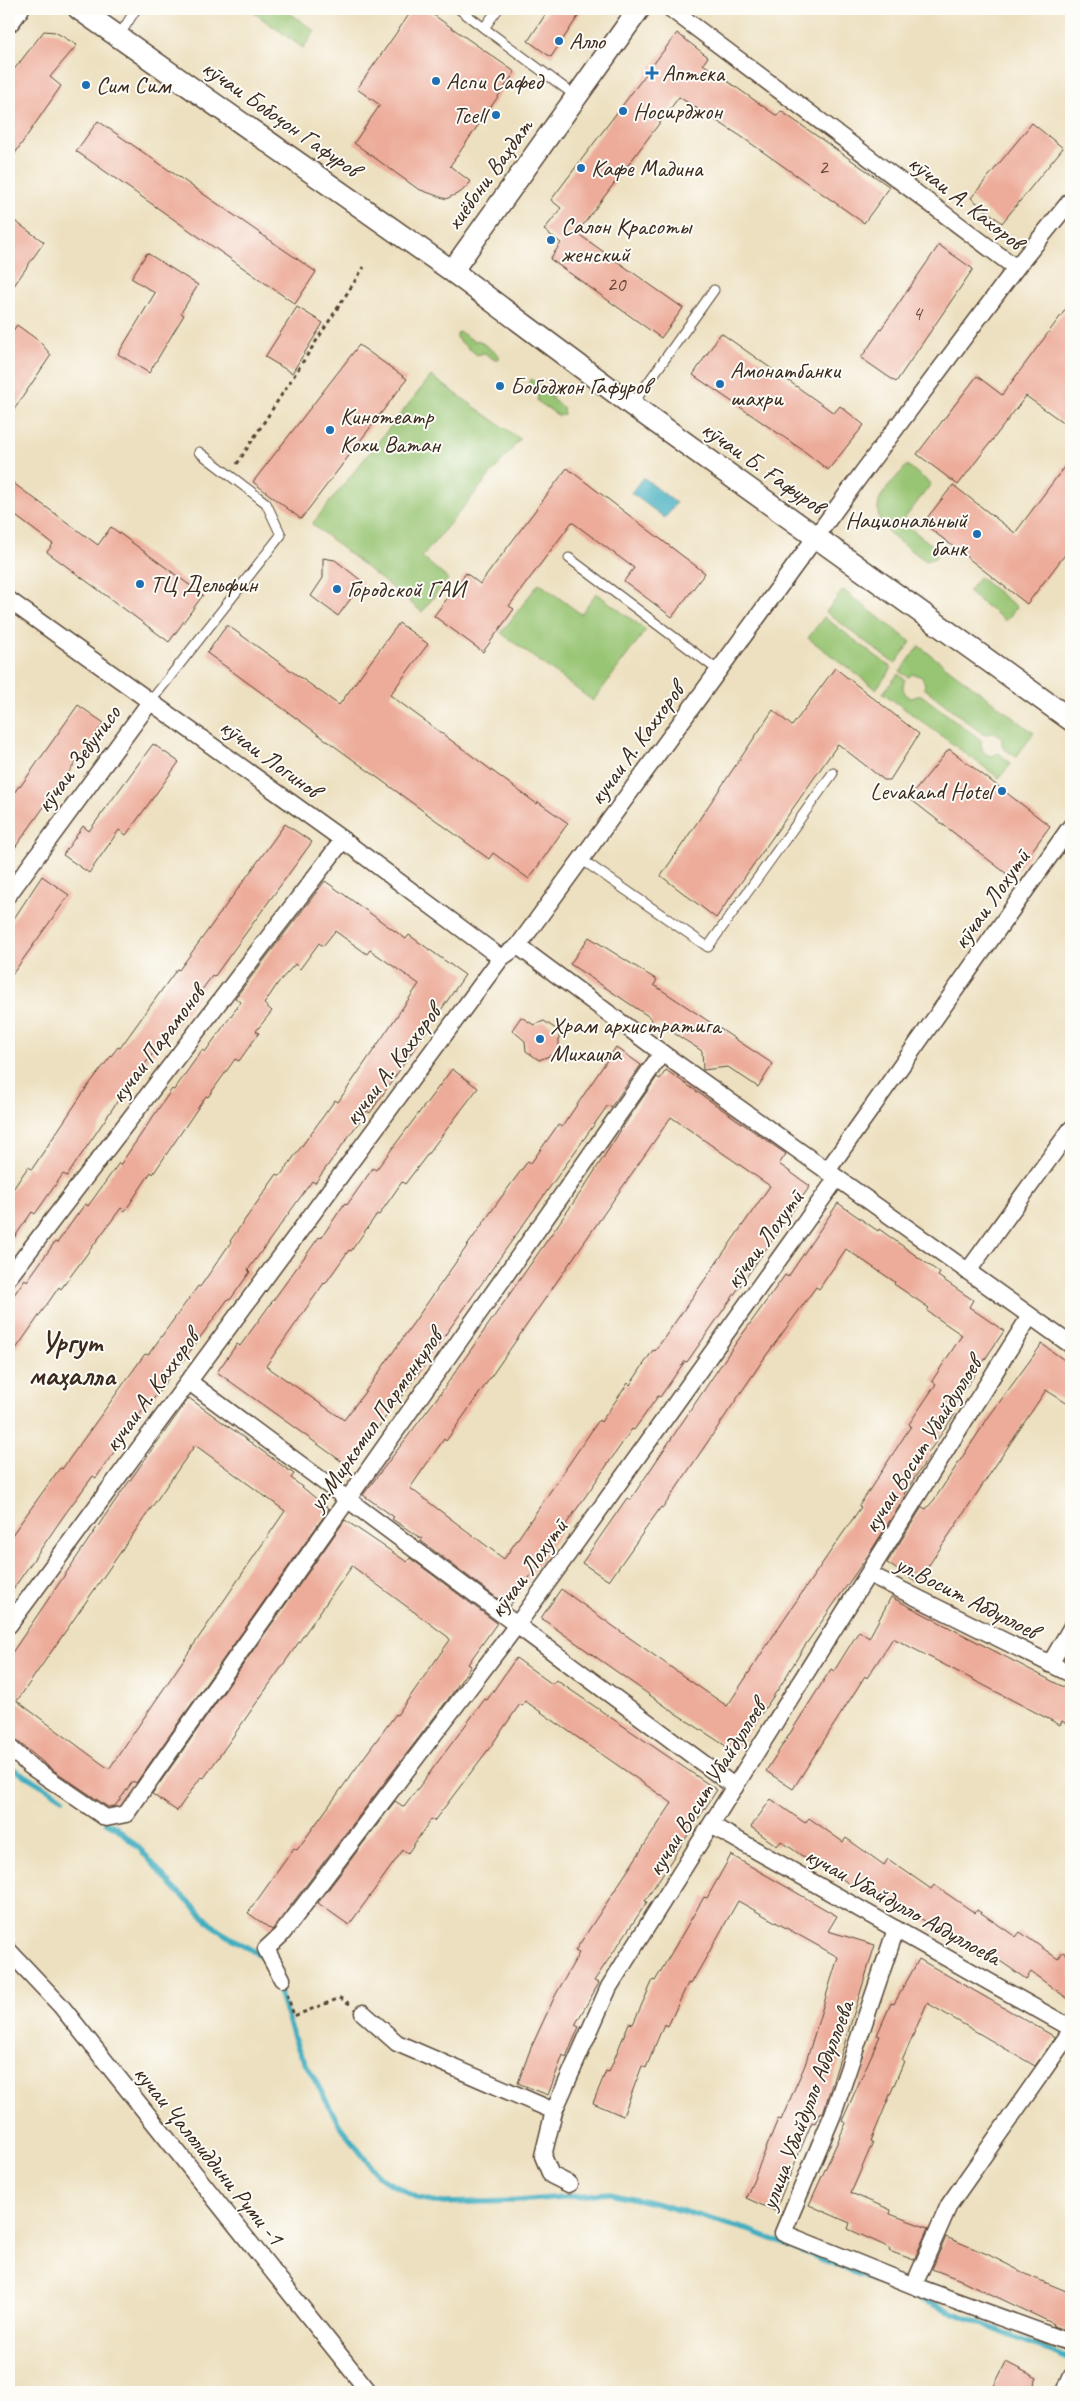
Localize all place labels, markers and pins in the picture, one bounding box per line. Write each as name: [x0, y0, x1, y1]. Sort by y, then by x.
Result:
place label: Алло: [569, 26, 606, 56]
marker: Алло: [553, 35, 565, 47]
place label: Аптека: [662, 58, 725, 88]
place label: Аспи Сафед: [446, 66, 545, 96]
marker: Аптека: [646, 67, 658, 79]
place label: Сим Сим: [96, 70, 172, 100]
marker: Аспи Сафед: [430, 75, 442, 87]
marker: Сим Сим: [80, 79, 92, 91]
place label: Носирджон: [633, 96, 723, 126]
place label: Tcell: [452, 100, 490, 130]
marker: Носирджон: [617, 105, 629, 117]
marker: Tcell: [490, 109, 502, 121]
place label: Кафе Мадина: [591, 153, 704, 183]
marker: Кафе Мадина: [575, 162, 587, 174]
place label: Салон Красоты женский: [561, 211, 693, 269]
marker: Салон Красоты женский: [545, 234, 557, 246]
place label: Амонатбанки шахри: [730, 355, 842, 413]
place label: Бободжон Гафуров: [510, 371, 656, 401]
marker: Амонатбанки шахри: [714, 378, 726, 390]
marker: Бободжон Гафуров: [494, 380, 506, 392]
place label: Кинотеатр Кохи Ватан: [340, 401, 442, 459]
marker: Кинотеатр Кохи Ватан: [324, 424, 336, 436]
place label: Национальный банк: [845, 505, 969, 563]
marker: Национальный банк: [971, 528, 983, 540]
place label: ТЦ Дельфин: [150, 569, 260, 599]
place label: Городской ГАИ: [347, 574, 469, 604]
marker: ТЦ Дельфин: [134, 578, 146, 590]
marker: Городской ГАИ: [331, 583, 343, 595]
place label: Levakand Hotel: [870, 776, 996, 806]
marker: Levakand Hotel: [996, 785, 1008, 797]
place label: Храм архистратига Михаила: [550, 1010, 723, 1068]
marker: Храм архистратига Михаила: [534, 1033, 546, 1045]

